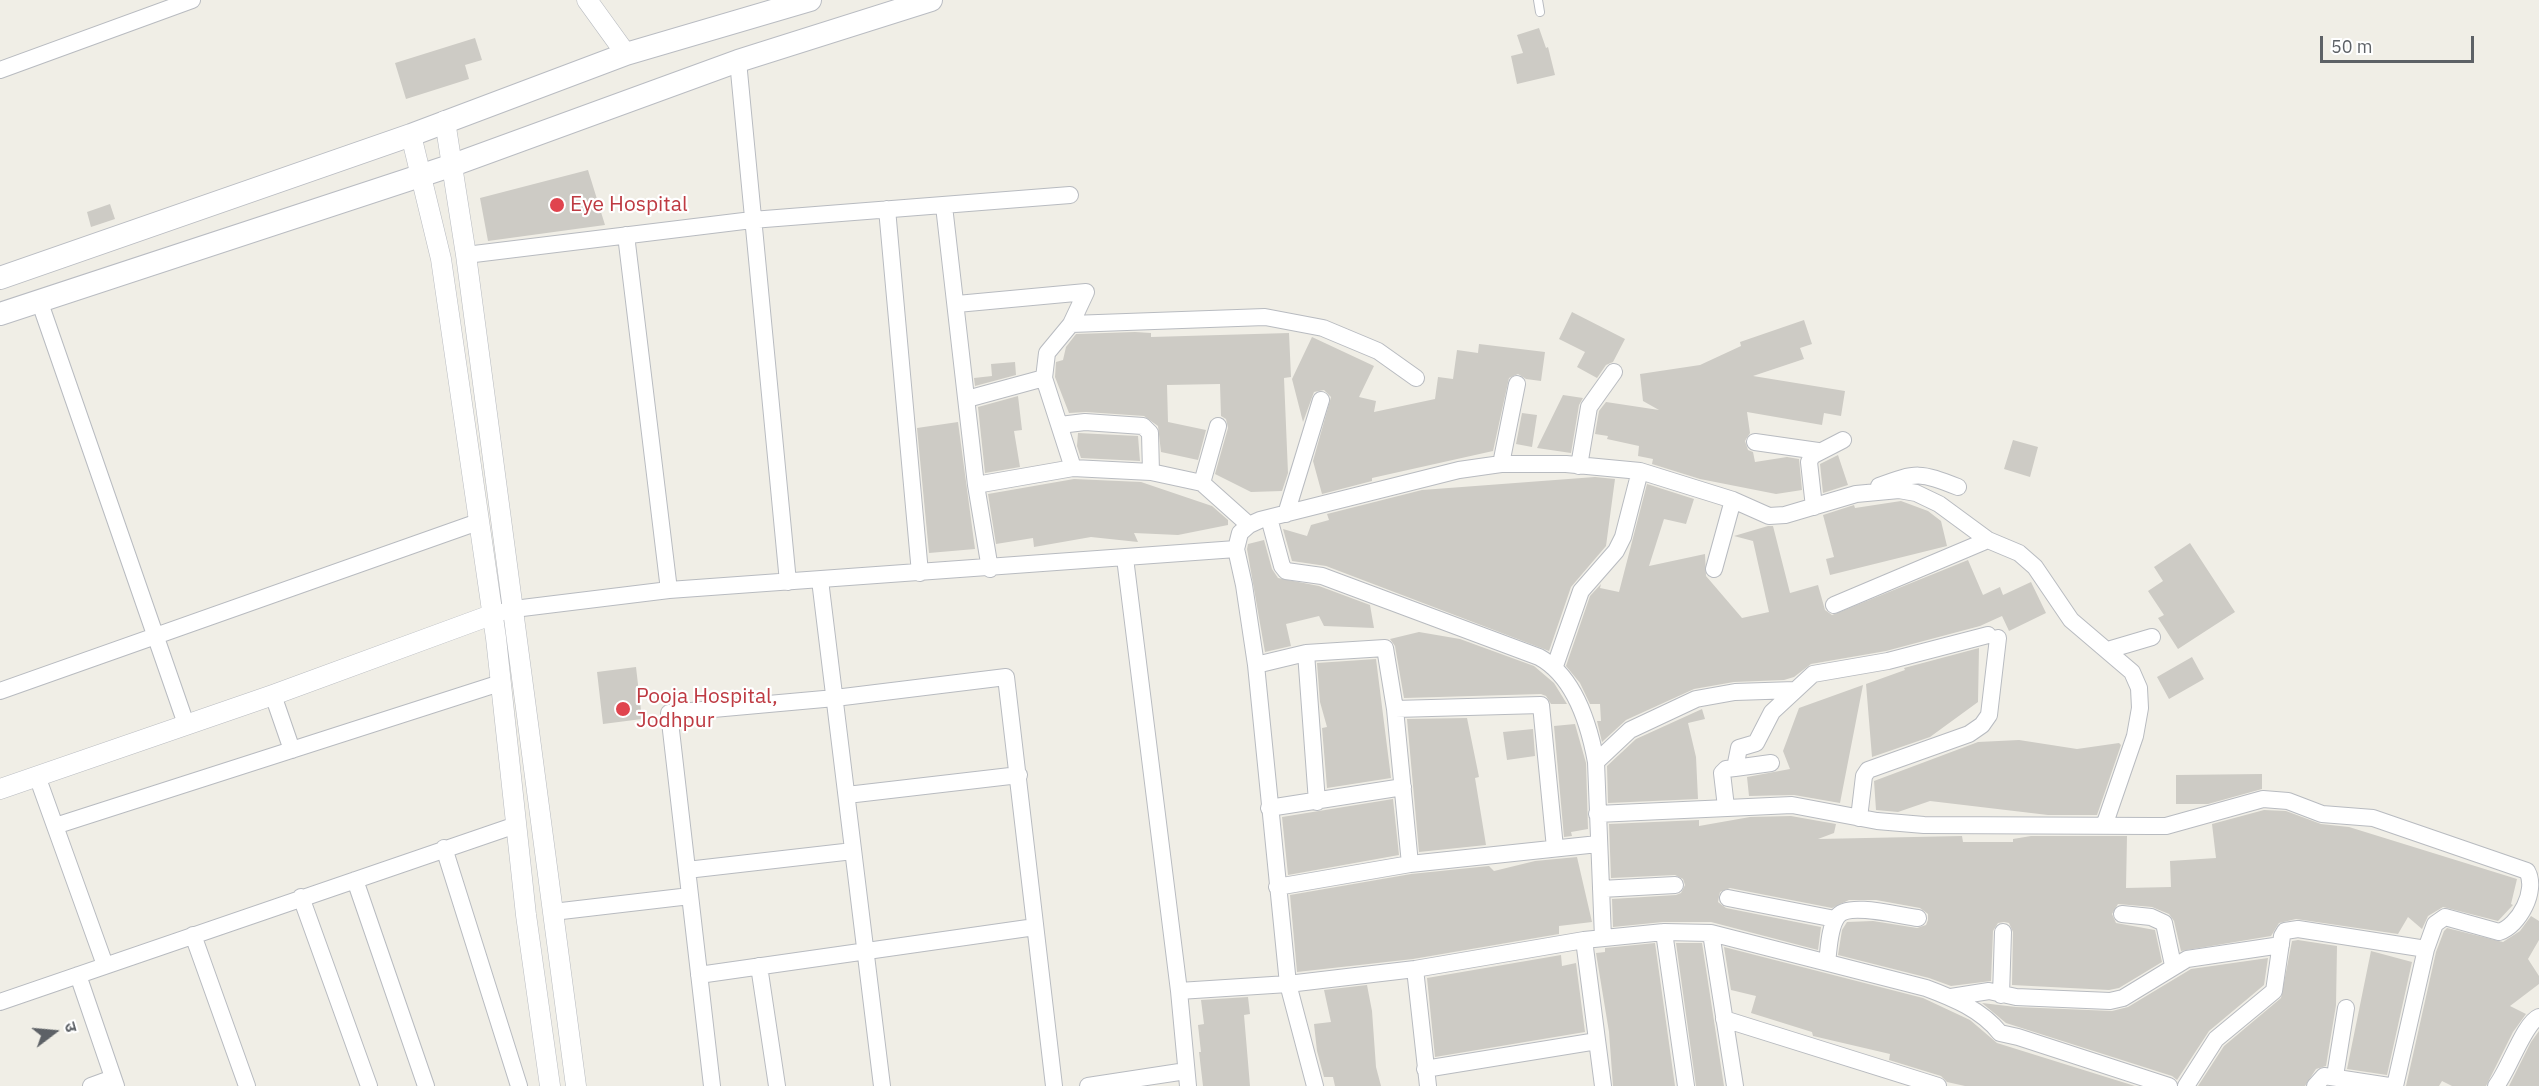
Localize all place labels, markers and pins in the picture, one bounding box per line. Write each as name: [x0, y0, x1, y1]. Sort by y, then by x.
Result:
place label: Eye Hospital: [570, 192, 688, 218]
marker: Eye Hospital: [548, 196, 566, 214]
place label: Pooja Hospital, Jodhpur: [636, 684, 778, 734]
marker: Pooja Hospital, Jodhpur: [614, 700, 632, 718]

